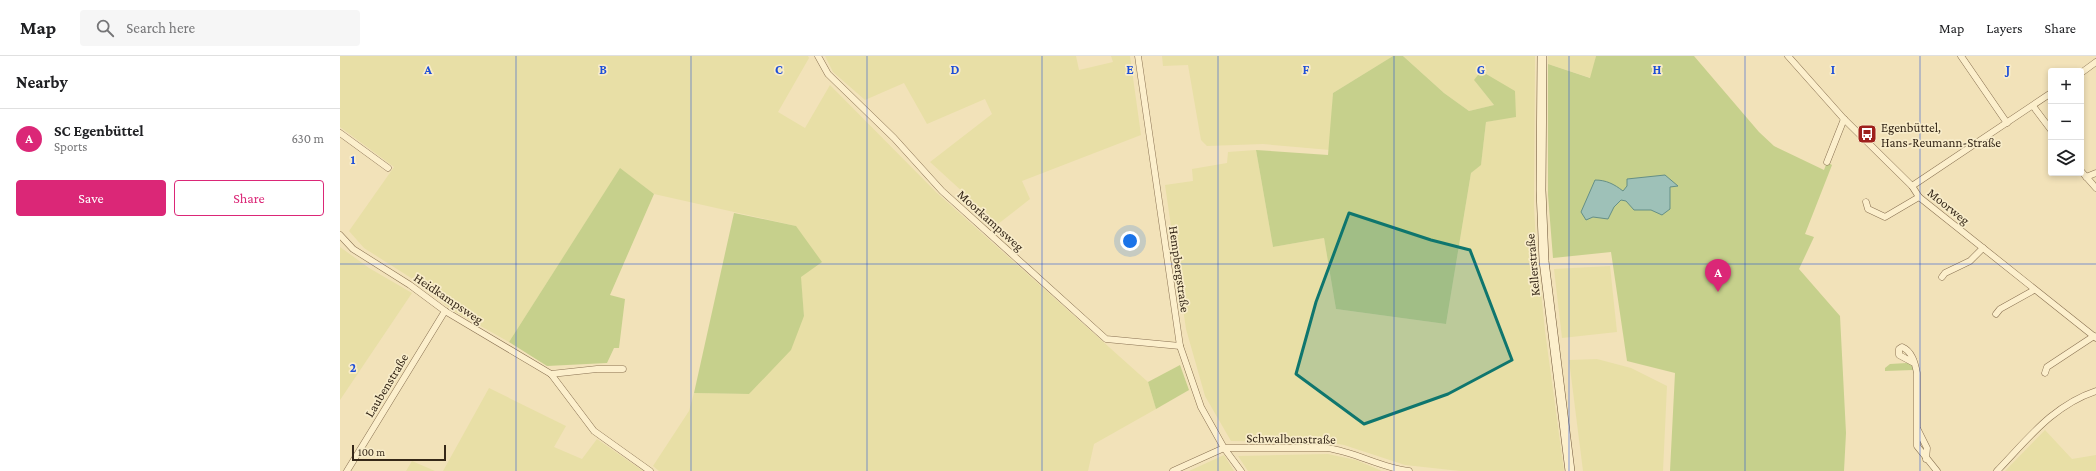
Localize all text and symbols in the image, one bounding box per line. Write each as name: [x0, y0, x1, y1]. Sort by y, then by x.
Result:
search box: [80, 10, 360, 46]
text: Map: [20, 17, 56, 38]
icon: search: [94, 17, 116, 39]
text: Search here: [126, 20, 195, 36]
text: Map: [1939, 20, 1964, 36]
text: Layers: [1986, 20, 2023, 36]
text: Share: [2045, 20, 2076, 36]
text: A: [423, 62, 432, 77]
text: B: [599, 62, 607, 77]
text: C: [775, 62, 783, 77]
text: D: [951, 62, 960, 77]
text: E: [1126, 62, 1134, 77]
text: F: [1303, 62, 1310, 77]
text: G: [1477, 62, 1485, 77]
text: H: [1653, 62, 1662, 77]
text: I: [1831, 62, 1835, 77]
text: J: [2004, 62, 2010, 77]
map controls: [2048, 68, 2084, 176]
button: +: [2048, 68, 2084, 104]
text: Nearby: [16, 73, 68, 92]
button: −: [2048, 104, 2084, 140]
place label: Egenbüttel, Hans-Reumann-Straße: [1881, 120, 2001, 150]
text: SC Egenbüttel: [54, 123, 144, 139]
bus stop icon: Egenbüttel, Hans-Reumann-Straße: [1856, 123, 1878, 145]
text: A: [25, 131, 33, 146]
text: 630 m: [291, 131, 324, 146]
text: Sports: [54, 139, 87, 154]
button: layers: [2048, 140, 2084, 176]
text: 1: [351, 152, 356, 167]
button: Save: [16, 180, 166, 216]
button: Share: [174, 180, 324, 216]
street label: Moorweg: [1925, 185, 1973, 228]
street label: Moorkampsweg: [954, 187, 1027, 255]
street label: Hempbergstraße: [1166, 225, 1193, 314]
your location: [1120, 231, 1140, 251]
street label: Kellerstraße: [1522, 233, 1543, 297]
pin: A: [1705, 259, 1731, 292]
street label: Heidkampsweg: [411, 270, 487, 328]
street label: Laubenstraße: [362, 351, 411, 420]
text: 2: [350, 360, 357, 375]
street label: Schwalbenstraße: [1246, 430, 1336, 447]
scale bar: [352, 443, 446, 462]
text: 100 m: [358, 446, 385, 458]

